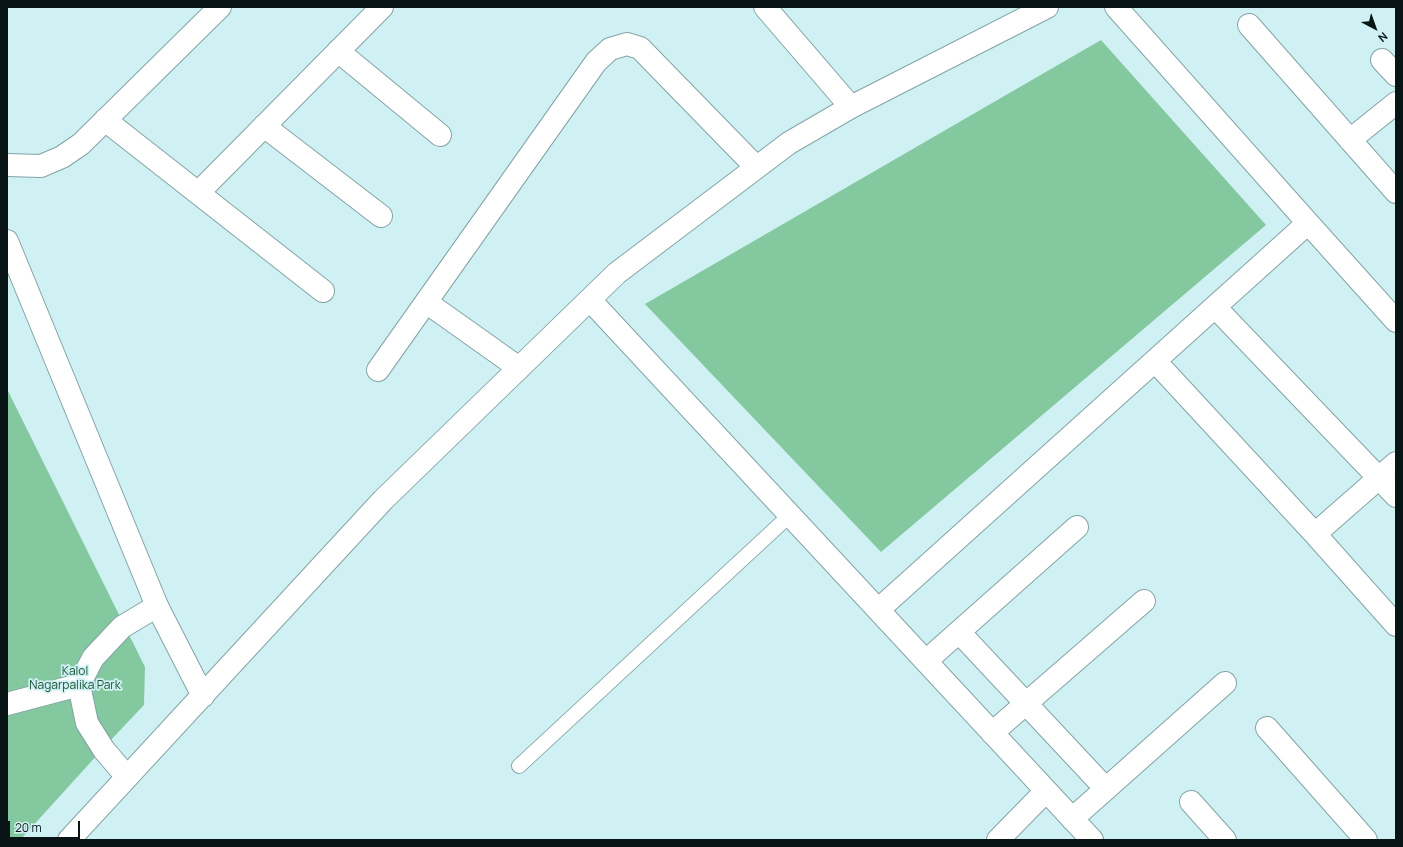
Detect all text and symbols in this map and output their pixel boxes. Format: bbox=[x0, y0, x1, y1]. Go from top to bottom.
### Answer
north arrow bbox=[1355, 8, 1395, 48]
text: N bbox=[1375, 29, 1391, 46]
park label: Kalol Nagarpalika Park bbox=[29, 665, 121, 693]
scale bar bbox=[10, 813, 82, 839]
text: 20 m bbox=[15, 819, 42, 836]

